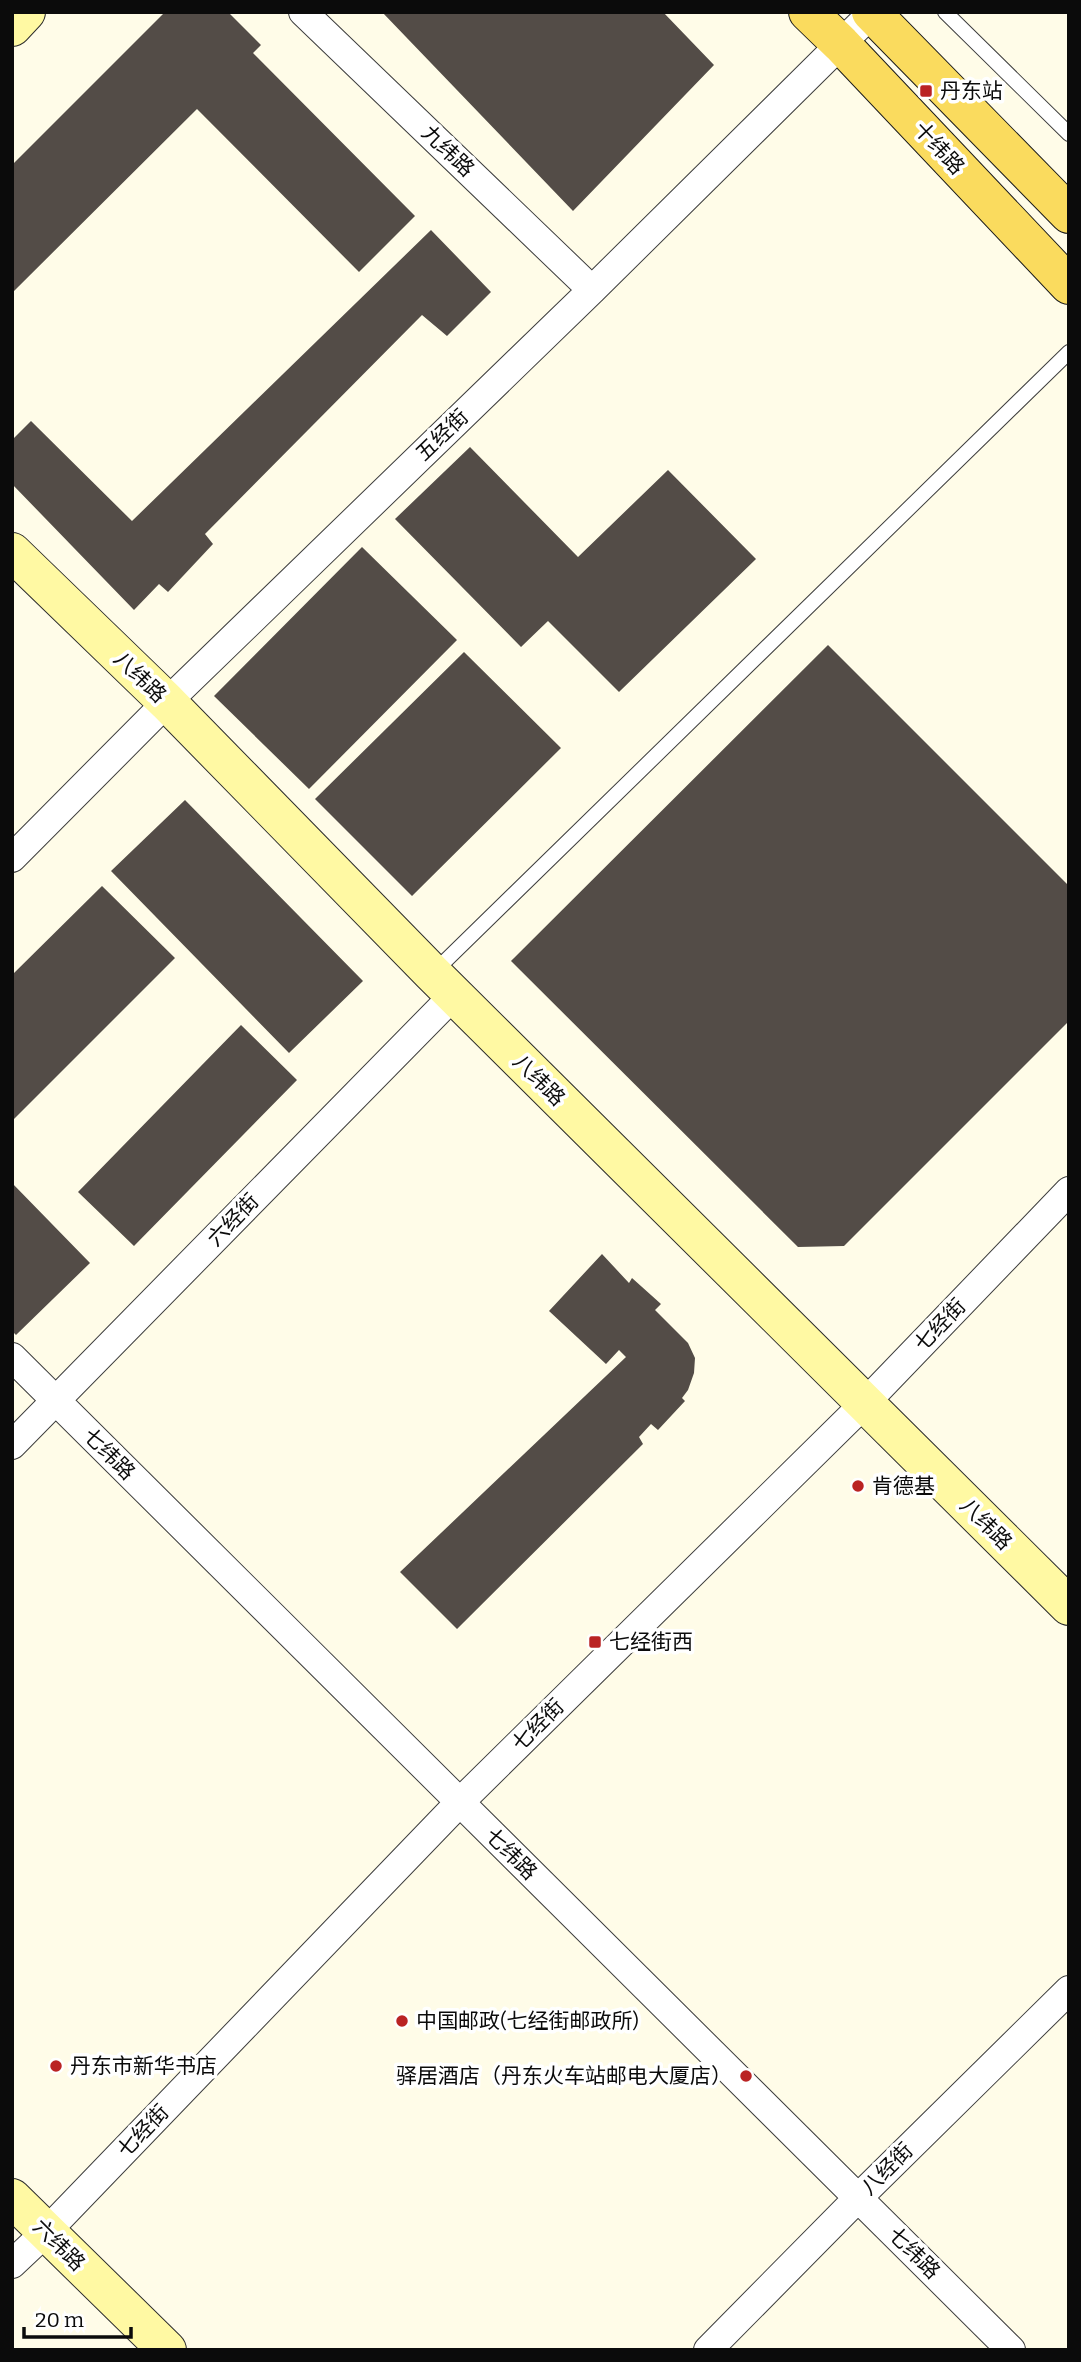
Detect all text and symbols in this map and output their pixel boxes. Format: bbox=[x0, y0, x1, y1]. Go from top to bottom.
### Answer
place label: 丹东站 bbox=[940, 78, 1003, 104]
marker: 丹东站 bbox=[918, 83, 934, 99]
street label: 十纬路 bbox=[908, 116, 970, 180]
street label: 九纬路 bbox=[416, 120, 480, 182]
street label: 五经街 bbox=[410, 404, 474, 466]
street label: 八纬路 bbox=[108, 646, 172, 708]
street label: 八纬路 bbox=[508, 1049, 570, 1111]
street label: 六经街 bbox=[202, 1188, 264, 1252]
street label: 七经街 bbox=[909, 1293, 971, 1357]
street label: 七纬路 bbox=[78, 1423, 140, 1485]
place label: 肯德基 bbox=[872, 1473, 935, 1499]
marker: 肯德基 bbox=[850, 1478, 866, 1494]
street label: 八纬路 bbox=[955, 1493, 1017, 1555]
place label: 七经街西 bbox=[609, 1629, 693, 1655]
marker: 七经街西 bbox=[587, 1634, 603, 1650]
street label: 七经街 bbox=[507, 1694, 569, 1756]
street label: 七纬路 bbox=[480, 1823, 542, 1885]
place label: 中国邮政(七经街邮政所) bbox=[416, 2008, 639, 2034]
marker: 中国邮政(七经街邮政所) bbox=[394, 2013, 410, 2029]
place label: 丹东市新华书店 bbox=[70, 2053, 217, 2079]
marker: 丹东市新华书店 bbox=[48, 2058, 64, 2074]
place label: 驿居酒店（丹东火车站邮电大厦店） bbox=[396, 2063, 732, 2089]
marker: 驿居酒店（丹东火车站邮电大厦店） bbox=[738, 2068, 754, 2084]
street label: 七经街 bbox=[112, 2099, 174, 2163]
street label: 八经街 bbox=[856, 2138, 918, 2200]
street label: 六纬路 bbox=[28, 2214, 90, 2276]
street label: 七纬路 bbox=[883, 2222, 945, 2284]
scale bar bbox=[24, 2296, 131, 2340]
text: 20 m bbox=[35, 2307, 84, 2333]

